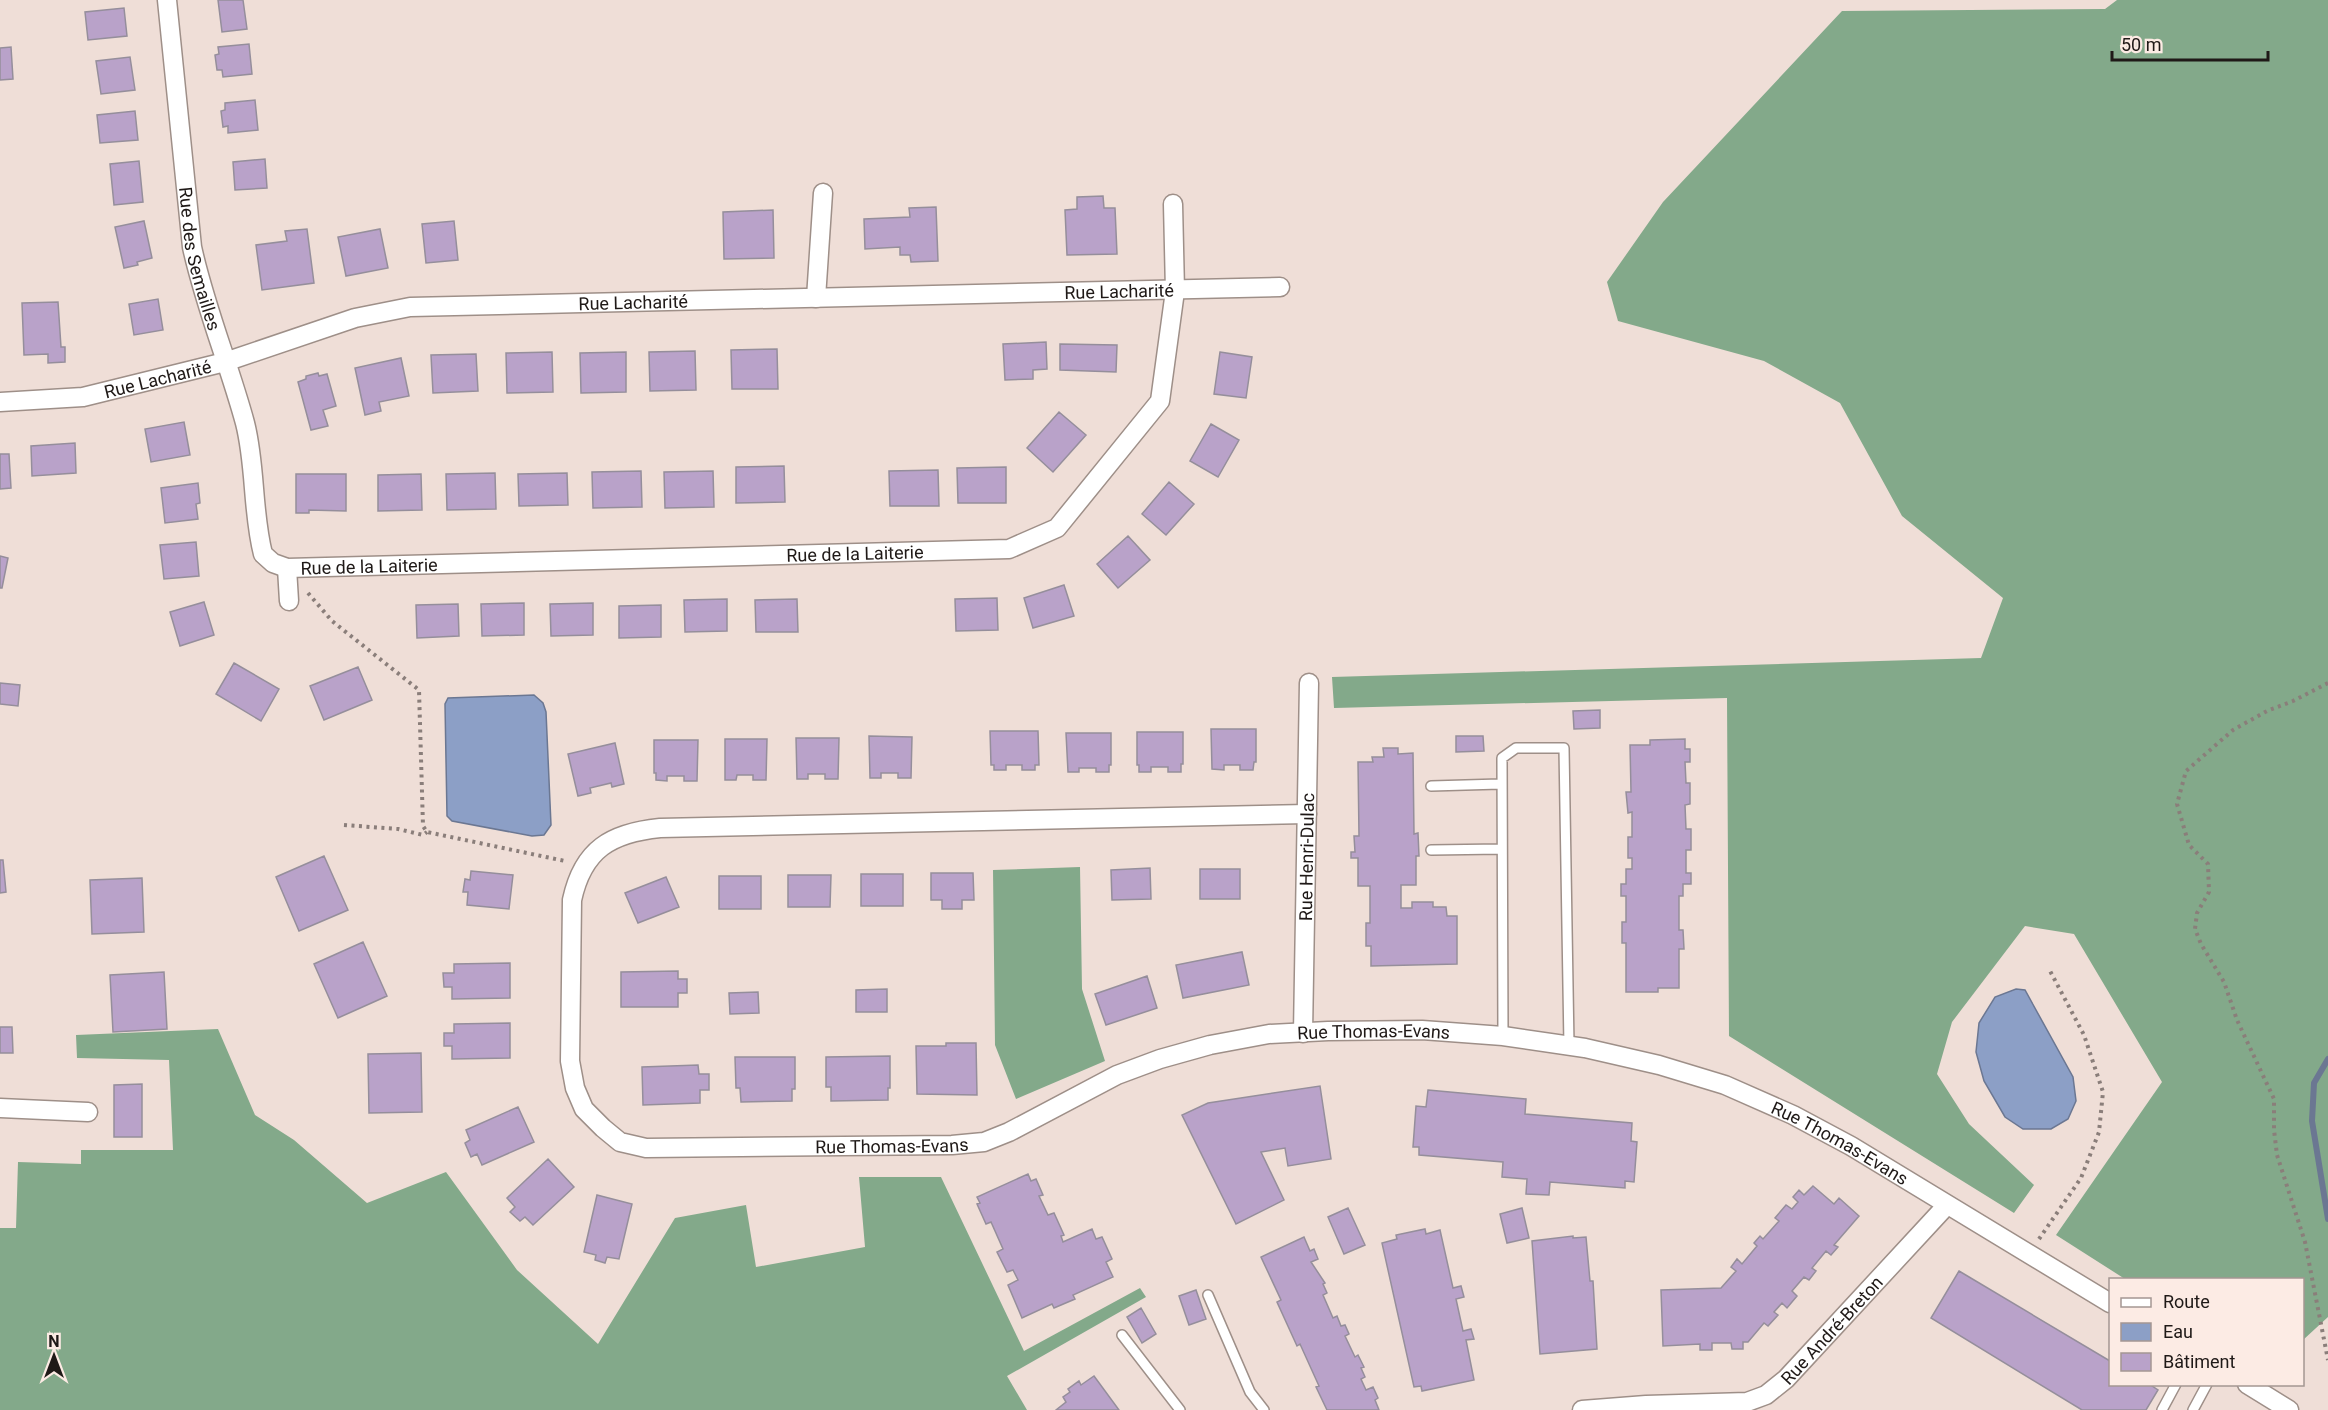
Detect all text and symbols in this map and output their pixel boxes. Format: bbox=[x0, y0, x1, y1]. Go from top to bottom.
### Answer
scale bar bbox=[2112, 24, 2268, 62]
text: 50 m bbox=[2121, 34, 2161, 55]
street label: Rue des Semailles bbox=[175, 186, 225, 333]
street label: Rue Lacharité bbox=[1064, 279, 1174, 302]
street label: Rue Lacharité bbox=[578, 290, 688, 314]
street label: Rue Lacharité bbox=[102, 355, 213, 402]
street label: Rue de la Laiterie bbox=[786, 541, 924, 565]
street label: Rue de la Laiterie bbox=[300, 554, 438, 578]
street label: Rue Henri-Dulac bbox=[1294, 793, 1318, 921]
street label: Rue Thomas-Evans bbox=[1297, 1019, 1451, 1043]
street label: Rue Thomas-Evans bbox=[1768, 1096, 1912, 1189]
street label: Rue Thomas-Evans bbox=[815, 1133, 969, 1157]
street label: Rue André-Breton bbox=[1776, 1271, 1887, 1388]
legend bbox=[2109, 1278, 2304, 1386]
text: Route bbox=[2163, 1291, 2210, 1312]
text: Eau bbox=[2163, 1321, 2193, 1342]
north arrow bbox=[24, 1326, 84, 1386]
text: N bbox=[48, 1332, 60, 1351]
text: Bâtiment bbox=[2163, 1351, 2236, 1372]

